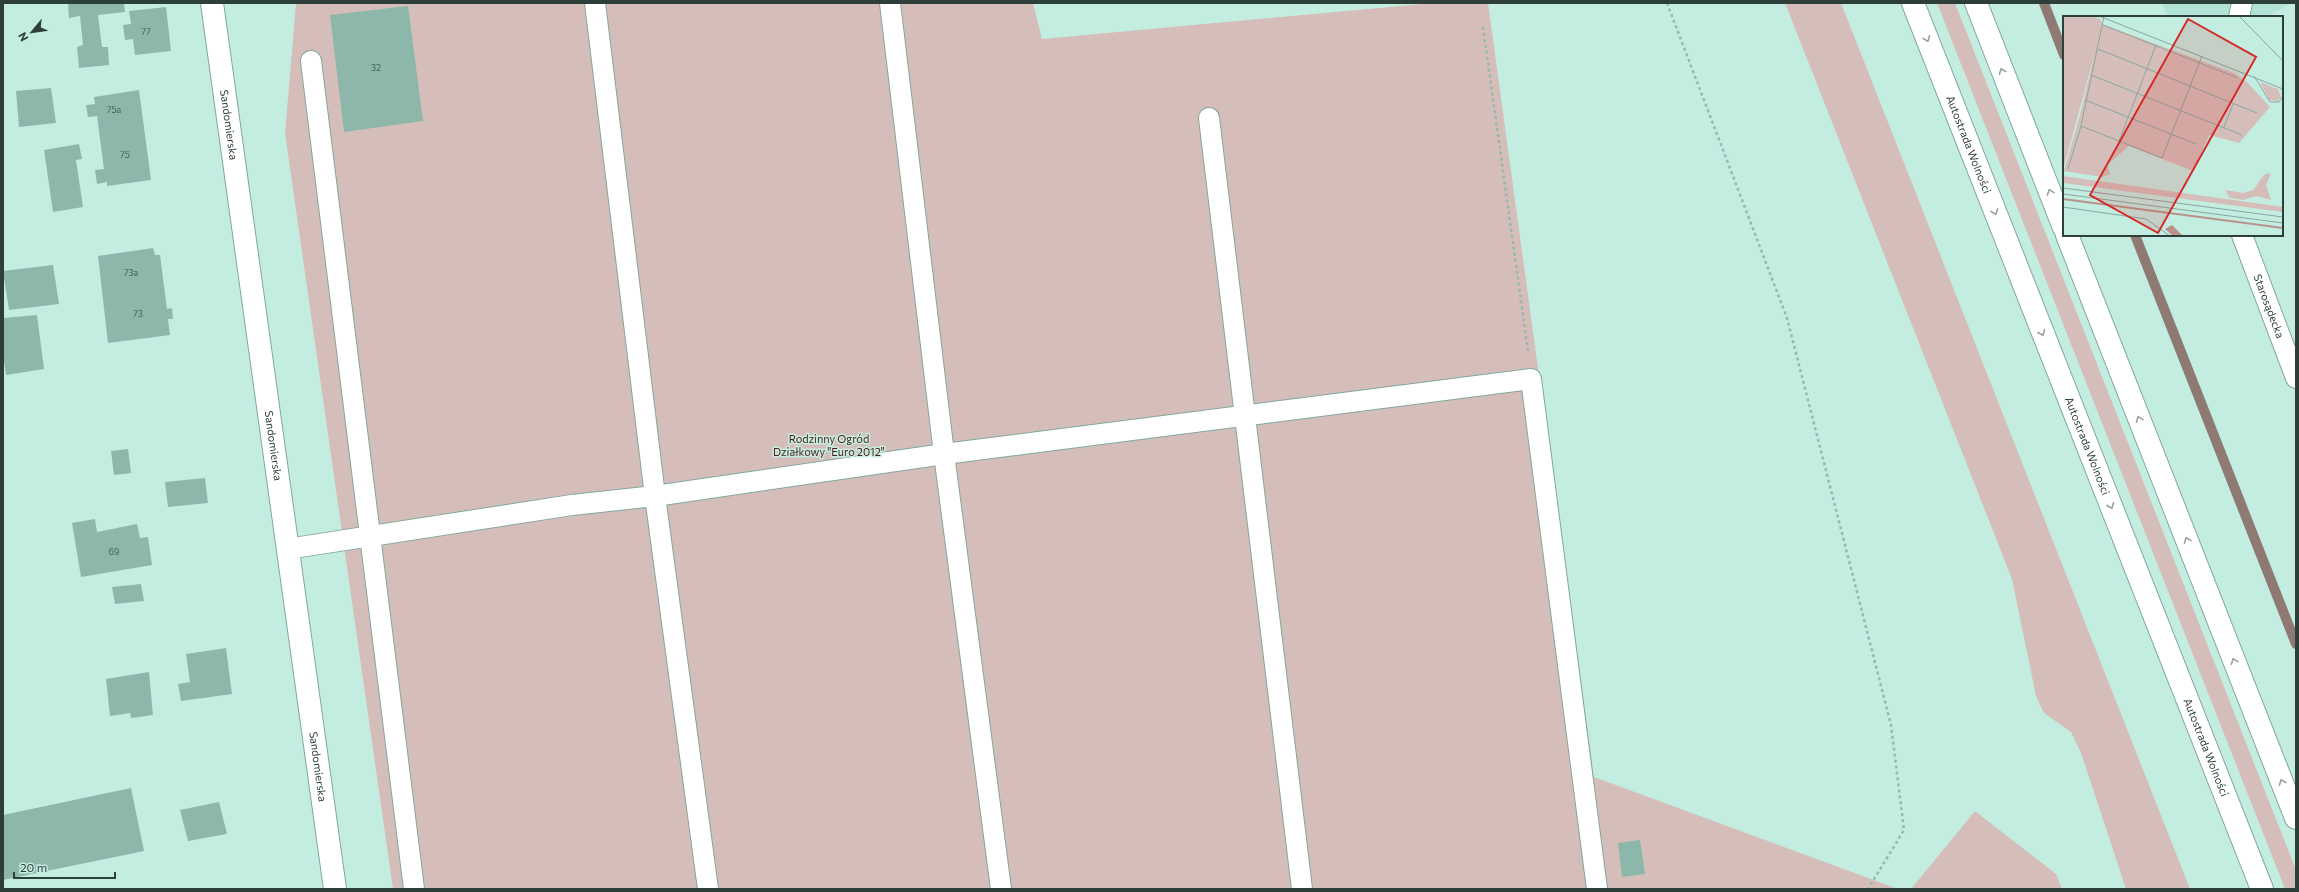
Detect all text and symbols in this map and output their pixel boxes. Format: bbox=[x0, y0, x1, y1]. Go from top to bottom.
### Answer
north arrow bbox=[12, 12, 52, 52]
inset map bbox=[2063, 16, 2283, 236]
house number: 77 bbox=[141, 26, 151, 37]
text: N bbox=[15, 30, 31, 44]
one-way arrow bbox=[1922, 35, 1930, 43]
house number: 32 bbox=[371, 62, 381, 73]
one-way arrow bbox=[1999, 67, 2007, 74]
street label: Sandomierska bbox=[218, 89, 241, 161]
street label: Autostrada Wolności bbox=[1944, 93, 1994, 195]
house number: 75a bbox=[107, 104, 122, 115]
house number: 75 bbox=[120, 149, 130, 160]
one-way arrow bbox=[2046, 188, 2054, 195]
one-way arrow bbox=[1990, 208, 1998, 216]
house number: 73a bbox=[124, 267, 139, 278]
street label: Starosądecka bbox=[2251, 272, 2287, 340]
house number: 73 bbox=[133, 308, 143, 319]
one-way arrow bbox=[2038, 330, 2046, 337]
street label: Autostrada Wolności bbox=[2063, 395, 2113, 497]
street label: Sandomierska bbox=[263, 410, 285, 482]
one-way arrow bbox=[2135, 415, 2143, 422]
park label: Rodzinny Ogród Działkowy "Euro 2012" bbox=[773, 432, 885, 458]
one-way arrow bbox=[2106, 503, 2114, 510]
one-way arrow bbox=[2183, 536, 2191, 543]
house number: 69 bbox=[109, 546, 119, 557]
one-way arrow bbox=[2231, 657, 2239, 664]
street label: Autostrada Wolności bbox=[2182, 696, 2232, 798]
street label: Sandomierska bbox=[307, 731, 330, 803]
one-way arrow bbox=[2278, 778, 2286, 785]
scale bar bbox=[14, 854, 115, 880]
text: 20 m bbox=[20, 860, 47, 874]

